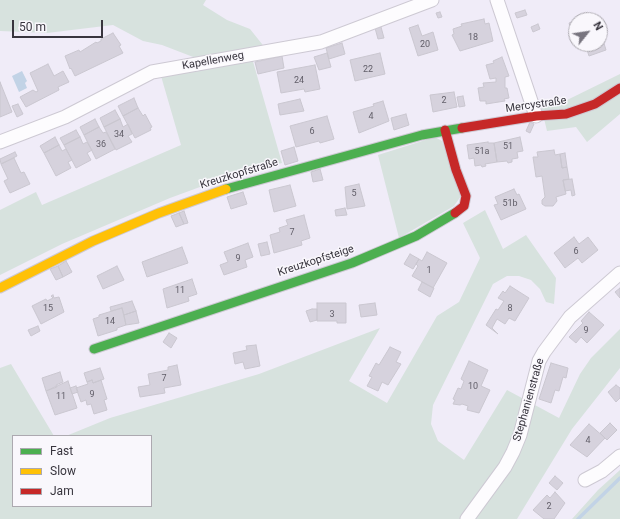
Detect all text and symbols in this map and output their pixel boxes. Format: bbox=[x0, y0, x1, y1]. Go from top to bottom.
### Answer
scale bar bbox=[14, 12, 105, 38]
north arrow bbox=[568, 12, 608, 52]
text: 50 m bbox=[19, 20, 46, 34]
text: N bbox=[590, 20, 606, 33]
house number: 18 bbox=[468, 33, 478, 43]
house number: 20 bbox=[420, 40, 430, 50]
street label: Kapellenweg bbox=[181, 49, 245, 73]
house number: 22 bbox=[363, 65, 373, 75]
house number: 24 bbox=[294, 76, 304, 86]
street label: Mercystraße bbox=[505, 94, 567, 116]
house number: 2 bbox=[441, 96, 447, 106]
house number: 4 bbox=[368, 112, 374, 122]
house number: 6 bbox=[309, 127, 315, 137]
house number: 34 bbox=[114, 130, 124, 140]
house number: 36 bbox=[96, 140, 106, 150]
house number: 51 bbox=[503, 142, 513, 152]
house number: 51a bbox=[474, 147, 490, 157]
street label: Kreuzkopfstraße bbox=[198, 156, 280, 192]
house number: 5 bbox=[351, 189, 357, 199]
house number: 51b bbox=[502, 199, 518, 209]
house number: 7 bbox=[289, 228, 295, 238]
street label: Kreuzkopfsteige bbox=[276, 242, 356, 280]
house number: 6 bbox=[573, 247, 579, 257]
house number: 9 bbox=[235, 254, 241, 264]
house number: 1 bbox=[426, 266, 432, 276]
house number: 11 bbox=[175, 286, 185, 296]
house number: 15 bbox=[43, 304, 53, 314]
house number: 8 bbox=[507, 304, 513, 314]
house number: 3 bbox=[329, 310, 335, 320]
house number: 14 bbox=[105, 317, 115, 327]
house number: 9 bbox=[583, 326, 589, 336]
street label: Stephanienstraße bbox=[511, 357, 547, 443]
house number: 7 bbox=[161, 374, 167, 384]
house number: 10 bbox=[468, 382, 478, 392]
house number: 9 bbox=[89, 390, 95, 400]
house number: 11 bbox=[56, 392, 66, 402]
legend bbox=[12, 435, 152, 507]
house number: 4 bbox=[585, 436, 591, 446]
text: Fast bbox=[50, 444, 73, 458]
text: Slow bbox=[50, 464, 76, 478]
text: Jam bbox=[50, 484, 74, 498]
house number: 2 bbox=[546, 502, 552, 512]

